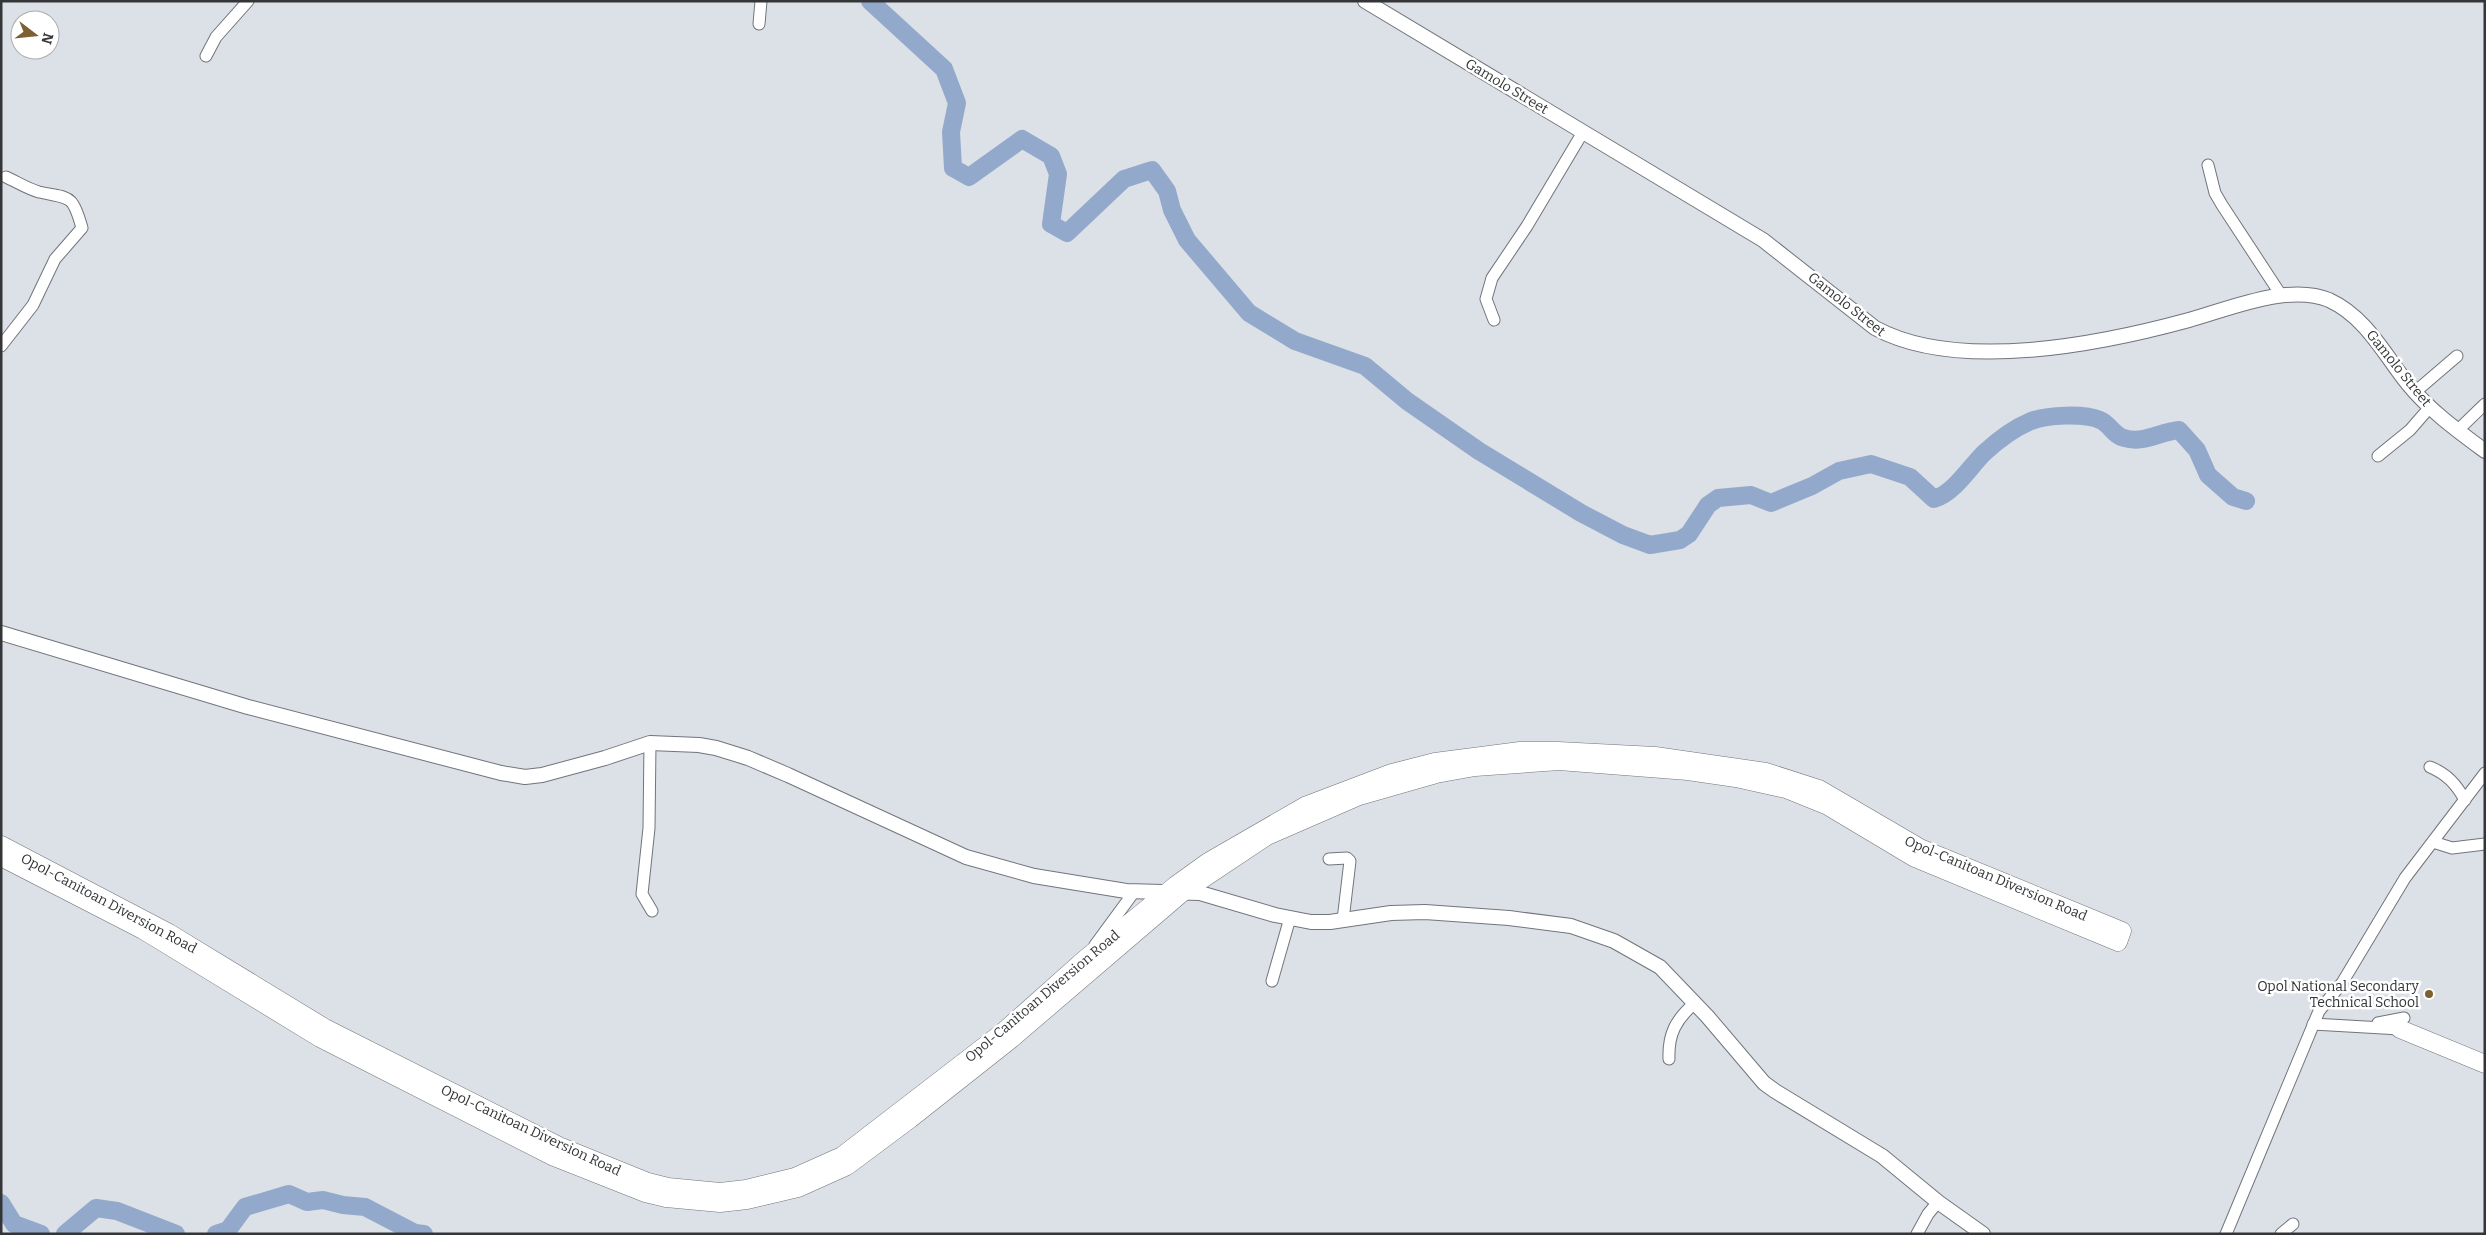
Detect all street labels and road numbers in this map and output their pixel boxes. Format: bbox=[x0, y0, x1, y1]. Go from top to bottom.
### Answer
street label: Gamolo Street bbox=[1462, 55, 1551, 118]
street label: Gamolo Street bbox=[1805, 269, 1889, 340]
street label: Gamolo Street bbox=[2363, 327, 2435, 410]
street label: Opol-Canitoan Diversion Road bbox=[1902, 832, 2090, 925]
street label: Opol-Canitoan Diversion Road bbox=[18, 850, 200, 957]
street label: Opol-Canitoan Diversion Road bbox=[962, 927, 1123, 1066]
street label: Opol-Canitoan Diversion Road bbox=[438, 1081, 624, 1180]

